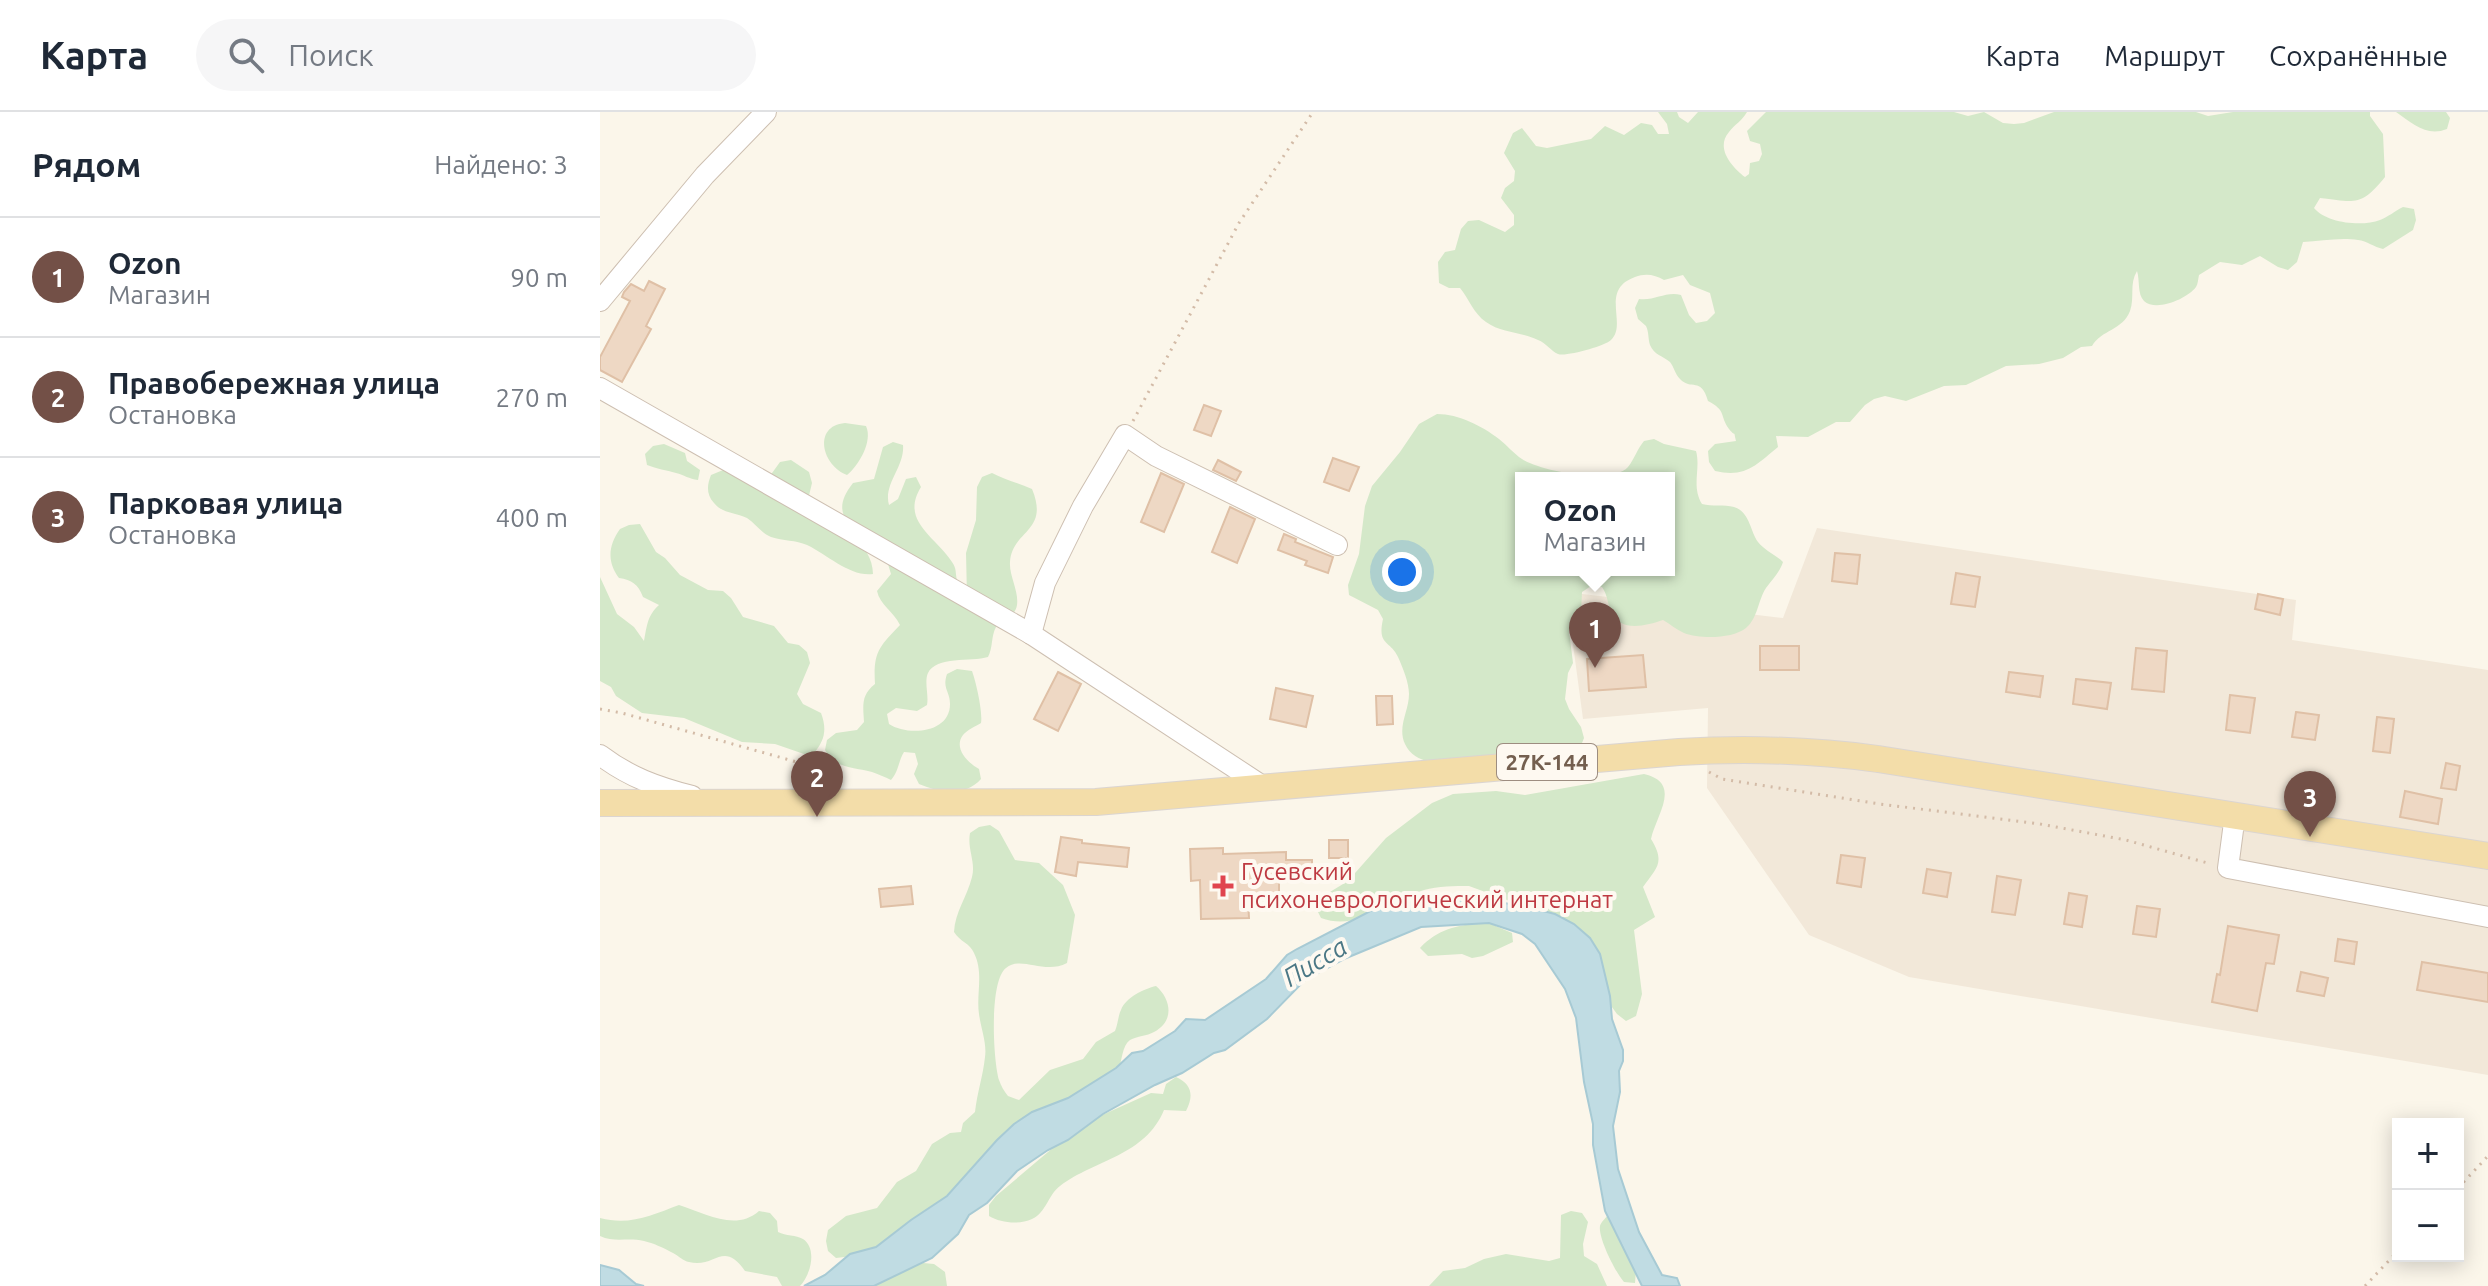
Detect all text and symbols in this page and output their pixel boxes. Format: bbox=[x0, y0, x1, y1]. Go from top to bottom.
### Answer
search box bbox=[196, 19, 756, 91]
icon: search bbox=[224, 33, 268, 77]
text: Карта bbox=[40, 34, 148, 76]
text: Поиск bbox=[288, 38, 374, 72]
text: Карта bbox=[1986, 40, 2060, 71]
text: Маршрут bbox=[2104, 40, 2225, 71]
text: Сохранённые bbox=[2269, 40, 2448, 71]
text: Рядом bbox=[32, 145, 141, 183]
text: Найдено: 3 bbox=[434, 150, 568, 179]
text: Ozon bbox=[108, 246, 182, 280]
text: 1 bbox=[51, 263, 65, 292]
text: 90 m bbox=[510, 263, 568, 292]
text: Магазин bbox=[108, 280, 211, 309]
text: Правобережная улица bbox=[108, 366, 440, 400]
text: 2 bbox=[51, 383, 65, 412]
text: 270 m bbox=[496, 383, 568, 412]
text: Остановка bbox=[108, 400, 237, 429]
popup bbox=[1515, 472, 1675, 576]
text: Парковая улица bbox=[108, 486, 343, 520]
text: Ozon bbox=[1544, 493, 1617, 527]
text: 3 bbox=[51, 503, 65, 532]
text: 400 m bbox=[496, 503, 568, 532]
text: Остановка bbox=[108, 520, 237, 549]
text: Магазин bbox=[1544, 527, 1646, 556]
your location bbox=[1382, 552, 1422, 592]
pin: 1 bbox=[1569, 602, 1621, 668]
road number: 27К-144 bbox=[1497, 744, 1597, 780]
pin: 2 bbox=[791, 751, 843, 817]
pin: 3 bbox=[2284, 771, 2336, 837]
place label: Гусевский психоневрологический интернат bbox=[1241, 858, 1613, 913]
marker: Гусевский психоневрологический интернат bbox=[1212, 875, 1234, 897]
water label: Писса bbox=[1278, 931, 1352, 992]
map controls bbox=[2392, 1118, 2464, 1262]
button: + bbox=[2392, 1118, 2464, 1190]
button: − bbox=[2392, 1190, 2464, 1262]

